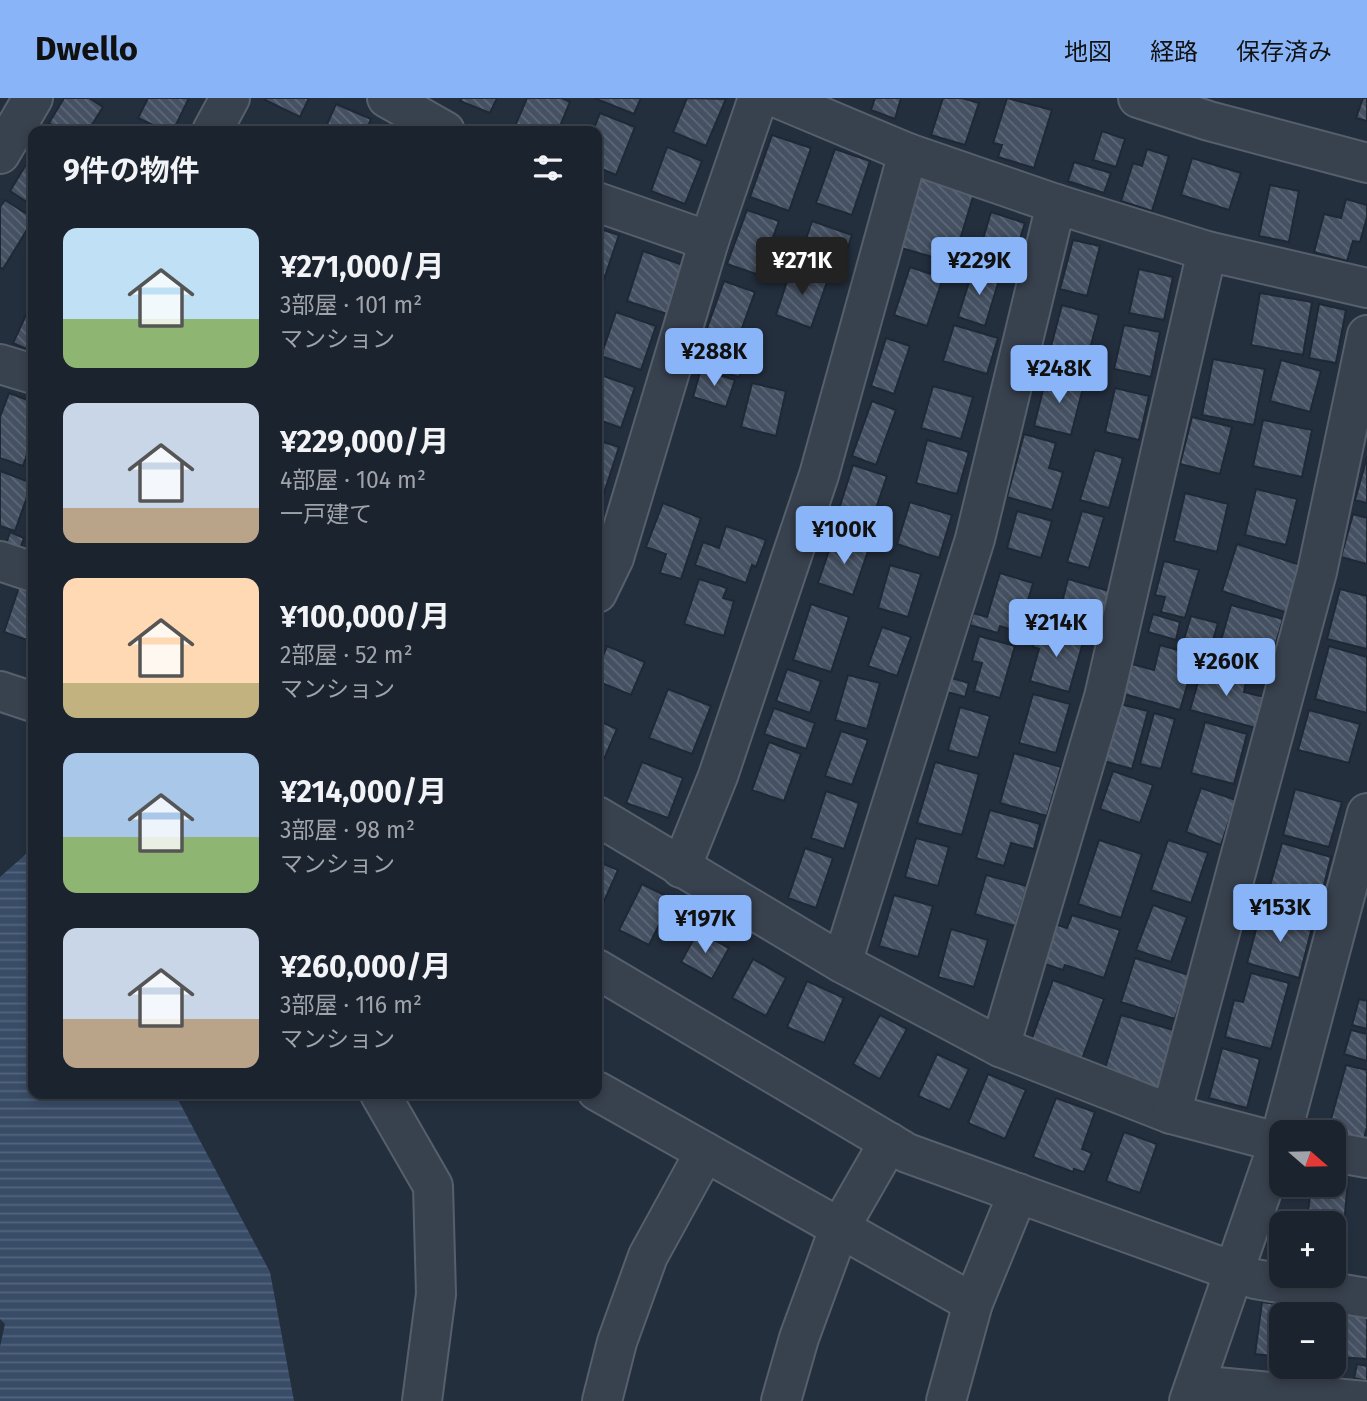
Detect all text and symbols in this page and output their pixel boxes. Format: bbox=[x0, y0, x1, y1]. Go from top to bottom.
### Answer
text: Dwello bbox=[35, 29, 138, 69]
text: 地図 bbox=[1064, 38, 1112, 66]
text: 経路 bbox=[1150, 38, 1198, 66]
text: 保存済み bbox=[1236, 38, 1332, 66]
icon: filters bbox=[529, 149, 567, 187]
text: 9件の物件 bbox=[63, 153, 200, 189]
pin: ¥271K bbox=[753, 238, 851, 297]
pin: ¥229K bbox=[930, 238, 1028, 297]
text: ¥271K bbox=[772, 246, 832, 274]
text: ¥229K bbox=[947, 246, 1011, 274]
text: ¥271,000/月 bbox=[280, 249, 444, 285]
icon: home bbox=[119, 256, 203, 340]
text: 3部屋 · 101 m² bbox=[280, 291, 422, 319]
text: マンション bbox=[280, 325, 395, 353]
pin: ¥288K bbox=[665, 328, 763, 388]
text: ¥288K bbox=[681, 337, 747, 365]
pin: ¥248K bbox=[1010, 345, 1108, 405]
text: ¥248K bbox=[1027, 354, 1091, 382]
text: ¥229,000/月 bbox=[280, 424, 449, 460]
icon: home bbox=[119, 431, 203, 515]
text: 4部屋 · 104 m² bbox=[280, 466, 426, 494]
text: 一戸建て bbox=[280, 500, 372, 528]
pin: ¥100K bbox=[795, 506, 893, 566]
text: ¥100K bbox=[812, 515, 876, 543]
text: ¥100,000/月 bbox=[280, 599, 450, 635]
pin: ¥214K bbox=[1007, 600, 1105, 659]
icon: home bbox=[119, 606, 203, 690]
text: ¥214K bbox=[1025, 608, 1087, 636]
pin: ¥260K bbox=[1177, 638, 1275, 698]
text: 2部屋 · 52 m² bbox=[280, 641, 413, 669]
text: ¥260K bbox=[1193, 647, 1259, 675]
text: マンション bbox=[280, 675, 395, 703]
text: ¥214,000/月 bbox=[280, 774, 447, 810]
icon: home bbox=[119, 781, 203, 865]
text: 3部屋 · 98 m² bbox=[280, 816, 415, 844]
text: マンション bbox=[280, 850, 395, 878]
pin: ¥153K bbox=[1231, 884, 1329, 944]
text: ¥153K bbox=[1249, 893, 1311, 921]
pin: ¥197K bbox=[656, 896, 754, 955]
text: ¥197K bbox=[675, 904, 735, 932]
text: ¥260,000/月 bbox=[280, 949, 452, 985]
icon: home bbox=[119, 956, 203, 1040]
text: 3部屋 · 116 m² bbox=[280, 991, 422, 1019]
text: マンション bbox=[280, 1025, 395, 1053]
north arrow bbox=[1269, 1120, 1346, 1197]
map controls bbox=[1269, 1120, 1346, 1379]
button: + bbox=[1269, 1211, 1346, 1288]
button: − bbox=[1269, 1302, 1346, 1379]

